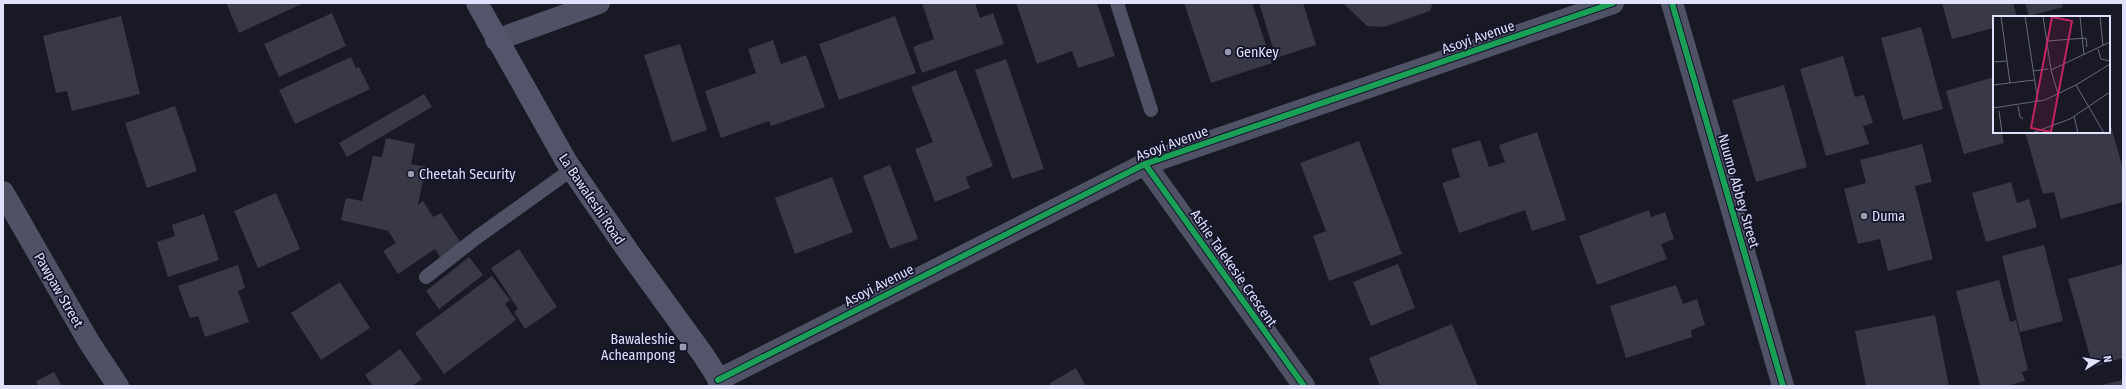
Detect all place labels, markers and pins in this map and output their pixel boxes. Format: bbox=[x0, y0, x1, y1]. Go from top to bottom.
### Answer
place label: GenKey bbox=[1236, 44, 1279, 61]
marker: GenKey bbox=[1223, 47, 1233, 57]
place label: Cheetah Security bbox=[419, 166, 516, 183]
marker: Cheetah Security bbox=[406, 169, 416, 179]
place label: Duma bbox=[1872, 208, 1905, 225]
marker: Duma bbox=[1859, 211, 1869, 221]
place label: Bawaleshie Acheampong bbox=[601, 331, 675, 364]
marker: Bawaleshie Acheampong bbox=[678, 342, 688, 352]

